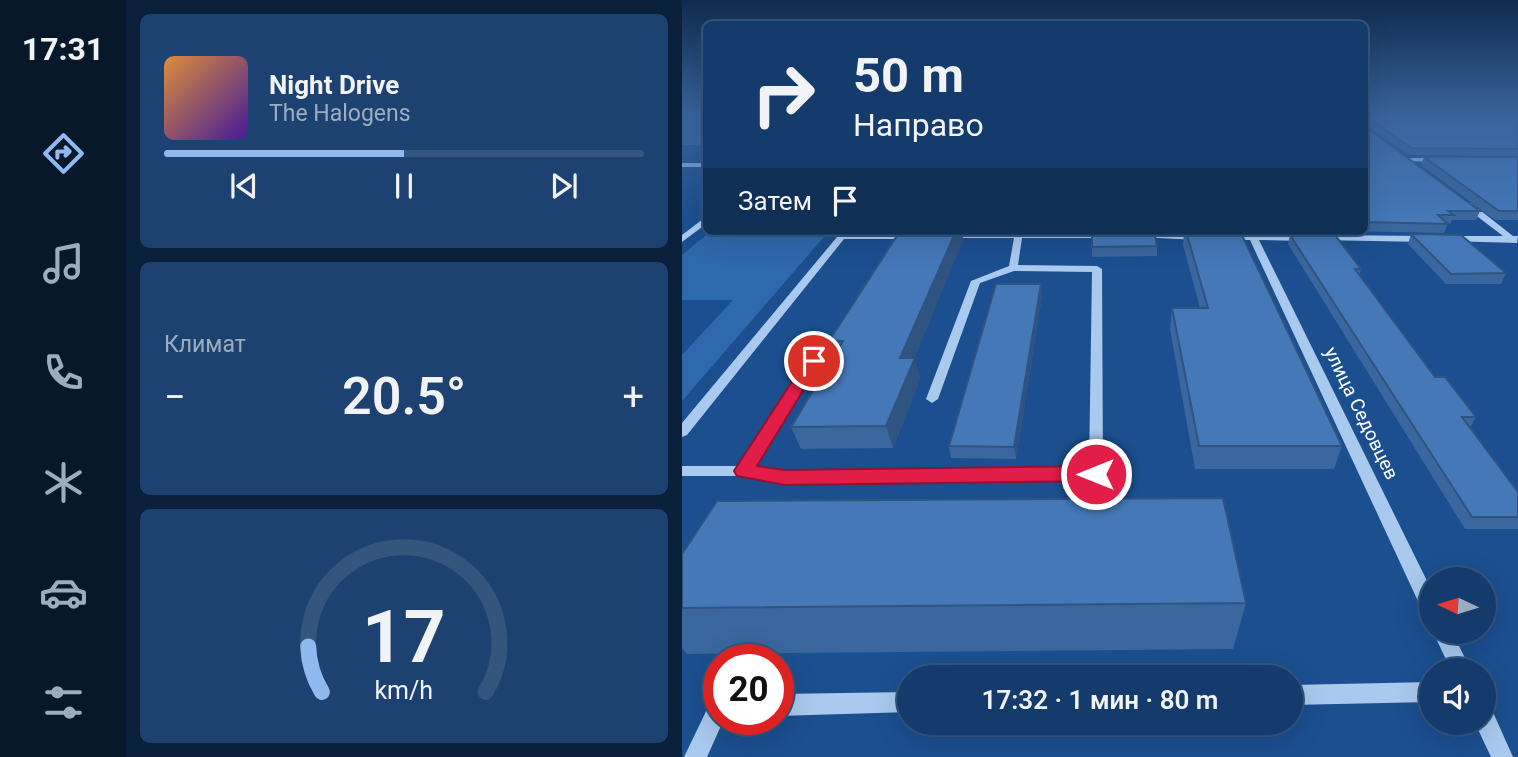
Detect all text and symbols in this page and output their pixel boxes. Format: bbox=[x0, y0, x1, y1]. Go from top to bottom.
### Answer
text: 17:31 bbox=[22, 30, 104, 68]
text: 50 m bbox=[853, 47, 964, 104]
icon: right bbox=[738, 49, 829, 140]
text: Night Drive bbox=[269, 70, 399, 100]
text: The Halogens bbox=[269, 100, 411, 127]
text: Направо bbox=[853, 106, 984, 144]
icon: directions bbox=[39, 129, 88, 178]
icon: previous bbox=[225, 167, 263, 205]
icon: pause bbox=[385, 167, 423, 205]
icon: next bbox=[545, 167, 583, 205]
icon: arrive bbox=[826, 182, 864, 220]
text: Затем bbox=[738, 186, 812, 216]
icon: music bbox=[39, 239, 88, 288]
text: Климат bbox=[164, 331, 246, 358]
pin bbox=[784, 331, 844, 391]
icon: arrive bbox=[795, 342, 833, 380]
street label: улица Седовцев bbox=[1320, 343, 1404, 483]
icon: phone bbox=[39, 348, 88, 397]
text: 20.5° bbox=[342, 366, 466, 427]
text: − bbox=[164, 375, 186, 419]
text: + bbox=[622, 375, 644, 419]
position arrow bbox=[1059, 437, 1133, 511]
icon: climate bbox=[39, 458, 88, 507]
north arrow bbox=[1419, 567, 1496, 644]
map controls bbox=[1419, 567, 1496, 735]
icon: car bbox=[39, 568, 88, 617]
text: 17 bbox=[362, 595, 446, 681]
speed limit sign: 20 bbox=[703, 644, 794, 735]
button: sound bbox=[1419, 658, 1496, 735]
text: km/h bbox=[375, 676, 433, 705]
icon: filters bbox=[39, 678, 88, 727]
text: 17:32 · 1 мин · 80 m bbox=[982, 685, 1218, 715]

